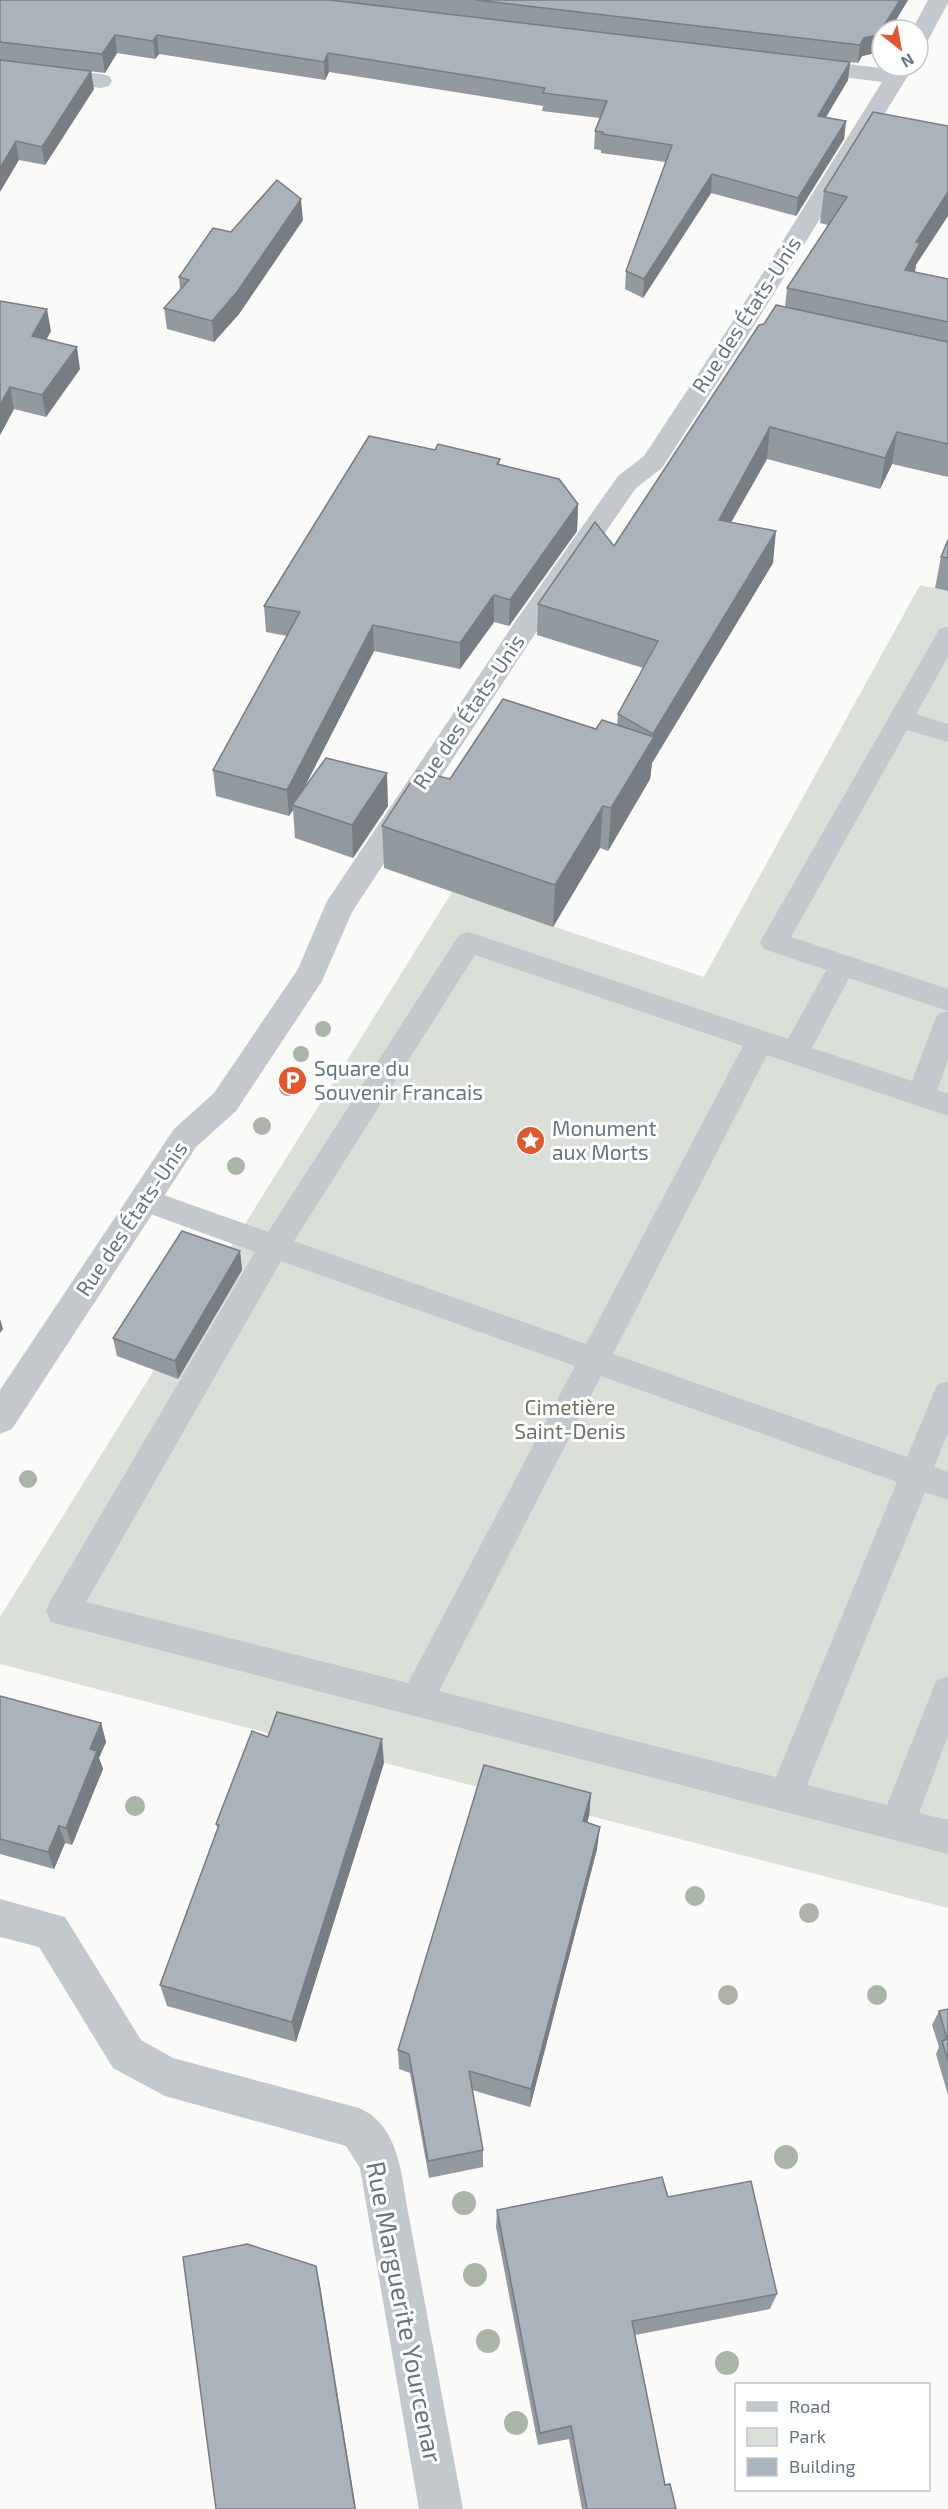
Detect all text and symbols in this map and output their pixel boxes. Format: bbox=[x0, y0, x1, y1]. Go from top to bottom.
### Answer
north arrow bbox=[870, 18, 930, 78]
text: N bbox=[898, 50, 918, 72]
street label: Rue des États-Unis bbox=[686, 231, 806, 397]
street label: Rue des États-Unis bbox=[407, 629, 529, 793]
place label: Square du Souvenir Francais bbox=[314, 1055, 483, 1104]
parking icon: Square du Souvenir Francais bbox=[277, 1065, 309, 1097]
place label: Monument aux Morts bbox=[552, 1115, 656, 1164]
place icon: Monument aux Morts bbox=[515, 1125, 547, 1157]
street label: Rue des États-Unis bbox=[70, 1136, 192, 1300]
park label: Cimetière Saint-Denis bbox=[514, 1394, 626, 1443]
street label: Rue Marguerite Yourcenar bbox=[361, 2158, 450, 2465]
legend bbox=[735, 2383, 930, 2491]
text: Road bbox=[789, 2395, 830, 2417]
text: Park bbox=[789, 2425, 826, 2447]
text: Building bbox=[789, 2455, 856, 2477]

